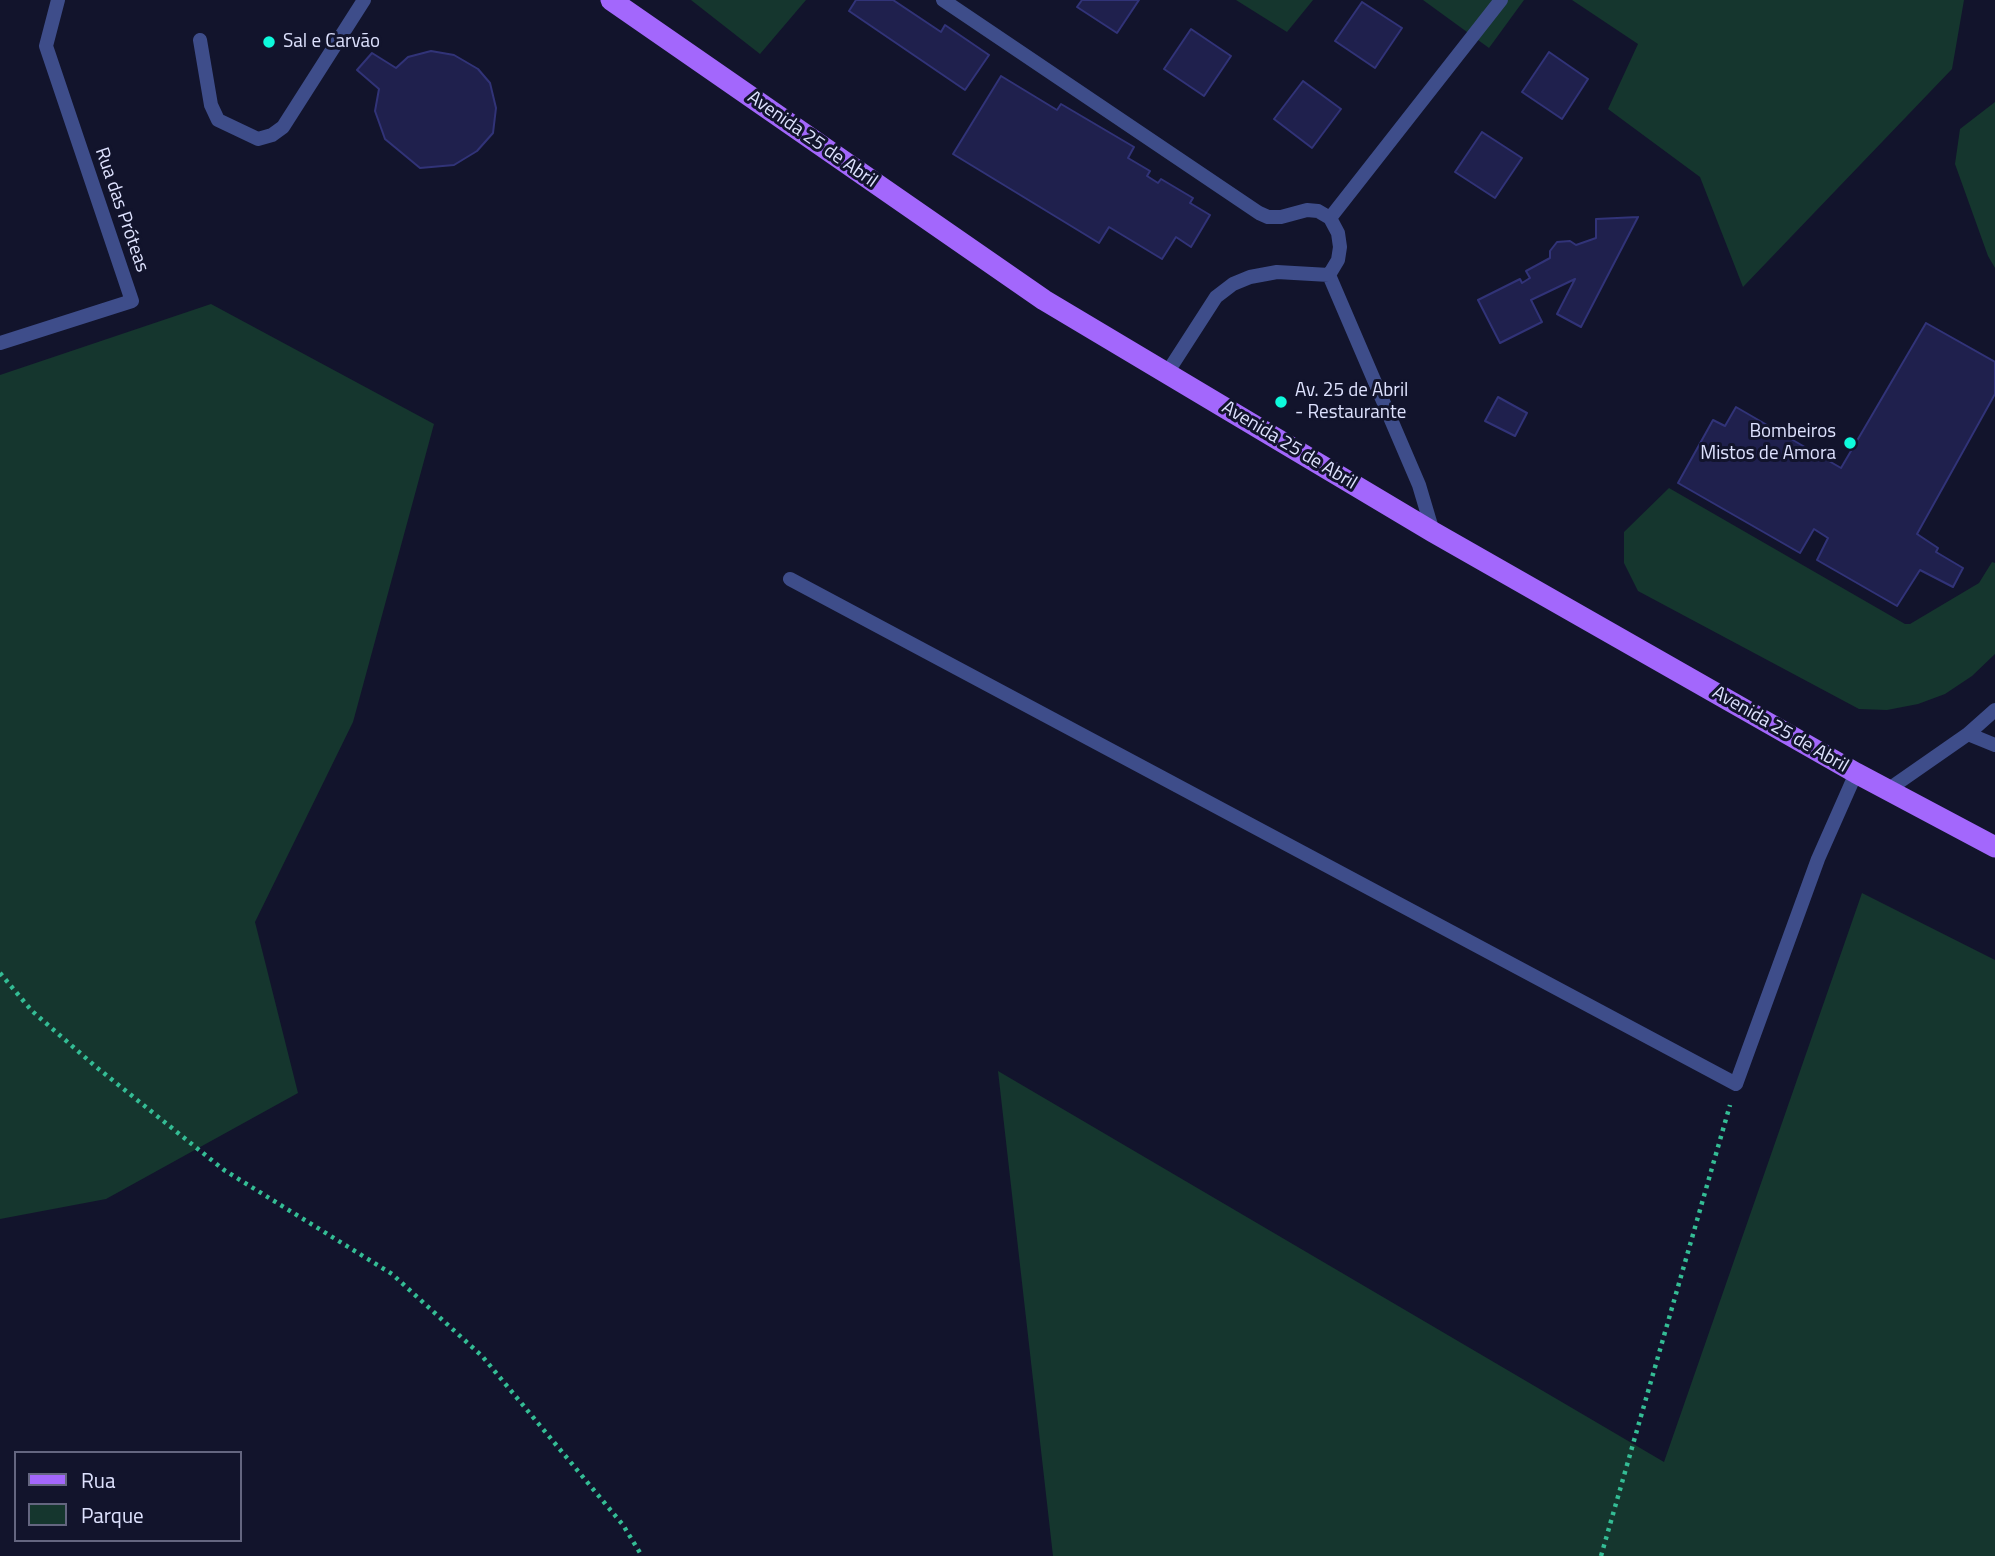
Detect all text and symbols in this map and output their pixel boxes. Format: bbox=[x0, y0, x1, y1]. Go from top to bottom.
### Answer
place label: Sal e Carvão bbox=[283, 31, 380, 53]
marker: Sal e Carvão bbox=[261, 34, 277, 50]
street label: Avenida 25 de Abril bbox=[743, 87, 881, 193]
street label: Rua das Próteas bbox=[89, 145, 153, 275]
place label: Av. 25 de Abril - Restaurante bbox=[1295, 380, 1408, 424]
marker: Av. 25 de Abril - Restaurante bbox=[1273, 394, 1289, 410]
street label: Avenida 25 de Abril bbox=[1217, 397, 1361, 495]
place label: Bombeiros Mistos de Amora bbox=[1700, 421, 1836, 465]
marker: Bombeiros Mistos de Amora bbox=[1842, 435, 1858, 451]
street label: Avenida 25 de Abril bbox=[1708, 682, 1852, 778]
legend bbox=[14, 1451, 242, 1542]
text: Rua bbox=[81, 1464, 116, 1496]
text: Parque bbox=[81, 1499, 144, 1531]

